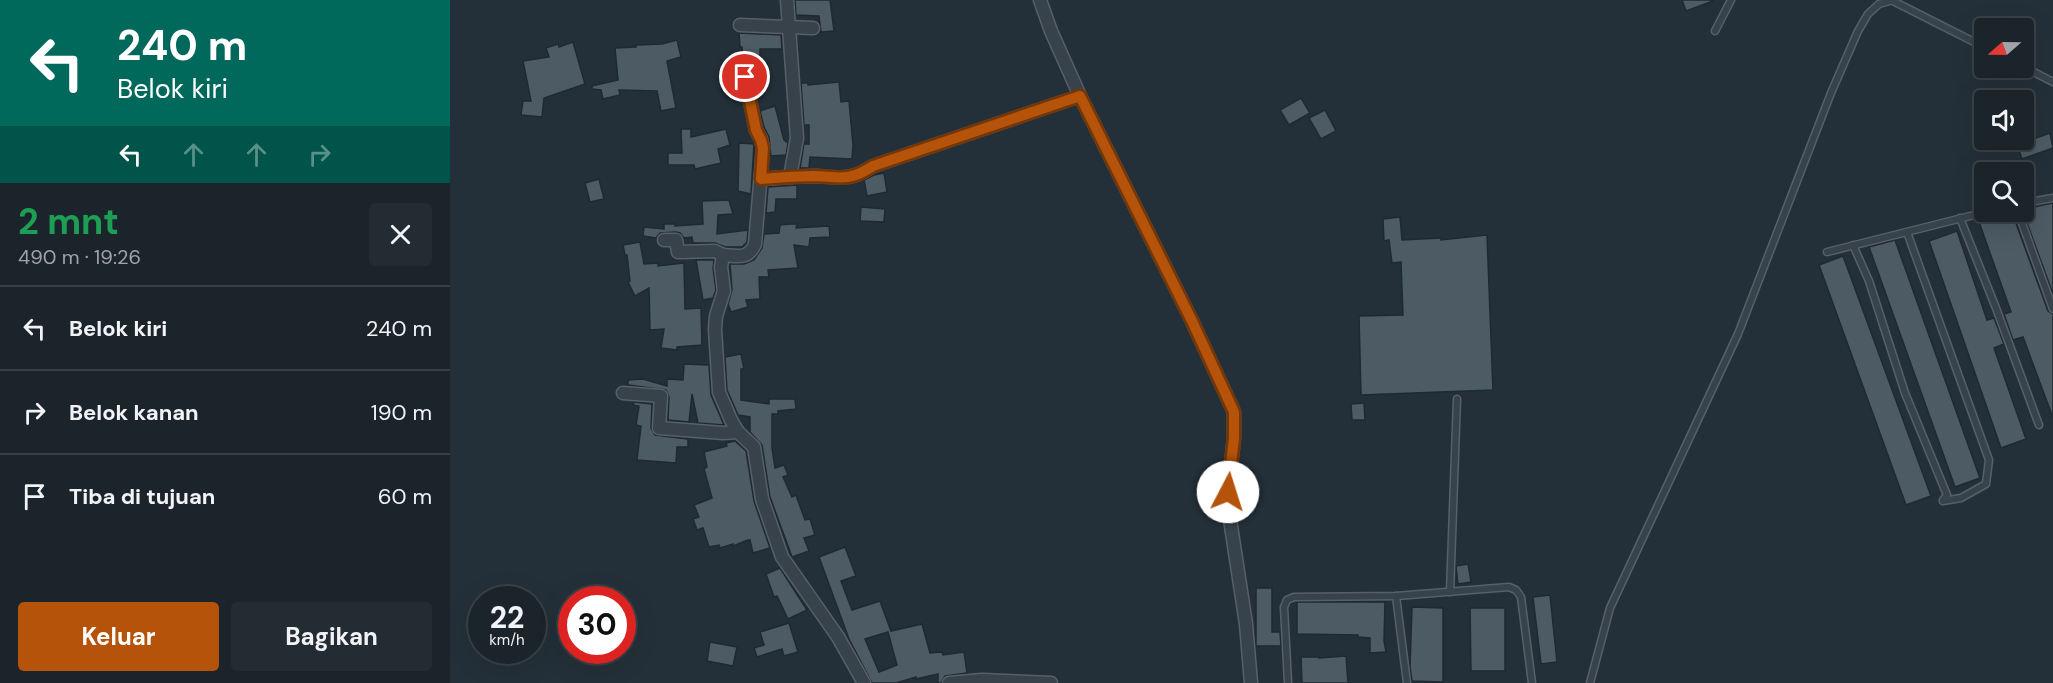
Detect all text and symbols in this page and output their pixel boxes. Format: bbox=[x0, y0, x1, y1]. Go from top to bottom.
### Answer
text: 240 m bbox=[117, 18, 247, 73]
north arrow bbox=[1974, 18, 2034, 78]
map controls bbox=[1974, 18, 2034, 222]
icon: left bbox=[18, 24, 96, 102]
pin bbox=[719, 51, 770, 102]
icon: arrive bbox=[728, 60, 761, 93]
text: Belok kiri bbox=[117, 71, 228, 106]
button: sound bbox=[1974, 90, 2034, 150]
icon: left bbox=[114, 138, 147, 171]
icon: ahead bbox=[177, 138, 210, 171]
icon: ahead bbox=[240, 138, 273, 171]
icon: right bbox=[303, 138, 336, 171]
button: search bbox=[1974, 162, 2034, 222]
text: 2 mnt bbox=[18, 198, 119, 245]
button: close bbox=[369, 203, 432, 266]
text: 490 m · 19:26 bbox=[18, 244, 141, 270]
icon: left bbox=[18, 312, 51, 345]
text: Belok kiri bbox=[69, 314, 167, 343]
text: 240 m bbox=[366, 314, 432, 343]
icon: right bbox=[18, 396, 51, 429]
text: Belok kanan bbox=[69, 398, 199, 427]
text: 190 m bbox=[371, 398, 432, 427]
position arrow bbox=[1196, 460, 1260, 524]
icon: arrive bbox=[18, 480, 51, 513]
text: Tiba di tujuan bbox=[69, 482, 215, 511]
text: 60 m bbox=[378, 482, 432, 511]
speed limit sign: 30 bbox=[558, 586, 636, 664]
text: 22 bbox=[490, 598, 524, 637]
button: Keluar bbox=[18, 602, 219, 671]
button: Bagikan bbox=[231, 602, 432, 671]
text: km/h bbox=[489, 630, 525, 650]

